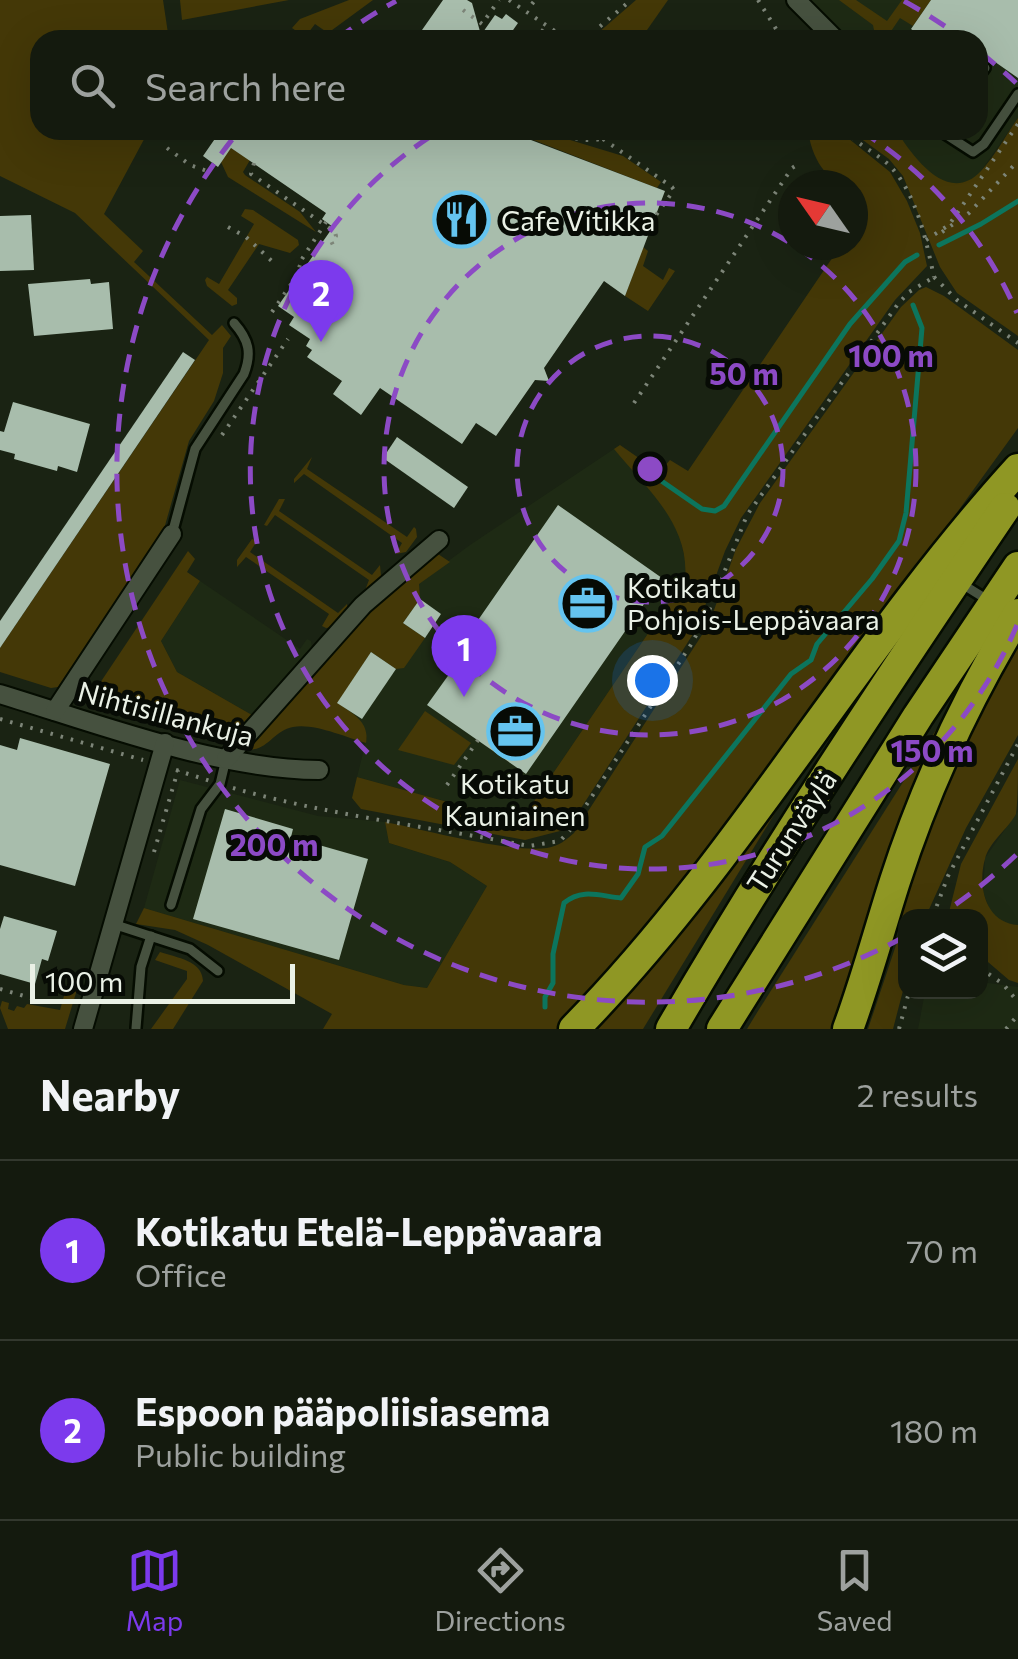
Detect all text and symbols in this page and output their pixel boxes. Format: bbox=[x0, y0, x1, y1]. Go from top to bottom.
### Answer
search box bbox=[30, 30, 988, 140]
icon: search bbox=[65, 58, 120, 113]
text: Search here bbox=[145, 62, 346, 109]
north arrow bbox=[778, 170, 868, 260]
restaurant icon: Cafe Vitikka bbox=[432, 190, 492, 250]
place label: Cafe Vitikka bbox=[501, 203, 655, 237]
pin: 2 bbox=[288, 260, 354, 342]
text: 100 m bbox=[848, 336, 934, 373]
text: 50 m bbox=[709, 354, 779, 391]
centre of rings bbox=[632, 451, 668, 487]
place label: Kotikatu Pohjois-Leppävaara bbox=[627, 570, 880, 636]
office icon: Kotikatu Pohjois-Leppävaara bbox=[558, 573, 618, 633]
pin: 1 bbox=[432, 614, 496, 697]
your location bbox=[627, 655, 678, 706]
street label: Nihtisillankuja bbox=[74, 673, 258, 753]
office icon: Kotikatu Kauniainen bbox=[485, 702, 545, 762]
text: 150 m bbox=[891, 731, 973, 768]
street label: Turunväylä bbox=[739, 764, 843, 898]
place label: Kotikatu Kauniainen bbox=[444, 766, 586, 832]
text: 200 m bbox=[230, 825, 318, 862]
map controls bbox=[898, 909, 988, 999]
button: layers bbox=[898, 909, 988, 999]
scale bar bbox=[30, 959, 295, 1004]
text: 100 m bbox=[45, 964, 123, 998]
text: Nearby bbox=[40, 1068, 180, 1120]
text: 2 results bbox=[857, 1074, 978, 1114]
text: Kotikatu Etelä-Leppävaara bbox=[135, 1207, 603, 1254]
text: 1 bbox=[65, 1230, 80, 1270]
text: 70 m bbox=[906, 1230, 978, 1270]
text: Office bbox=[135, 1254, 227, 1294]
text: Espoon pääpoliisiasema bbox=[135, 1387, 550, 1434]
text: 2 bbox=[63, 1410, 82, 1450]
text: 180 m bbox=[890, 1410, 978, 1450]
text: Public building bbox=[135, 1434, 346, 1474]
tab: Map bbox=[126, 1543, 183, 1637]
tab: Directions bbox=[434, 1543, 566, 1637]
tab: Saved bbox=[817, 1543, 892, 1637]

